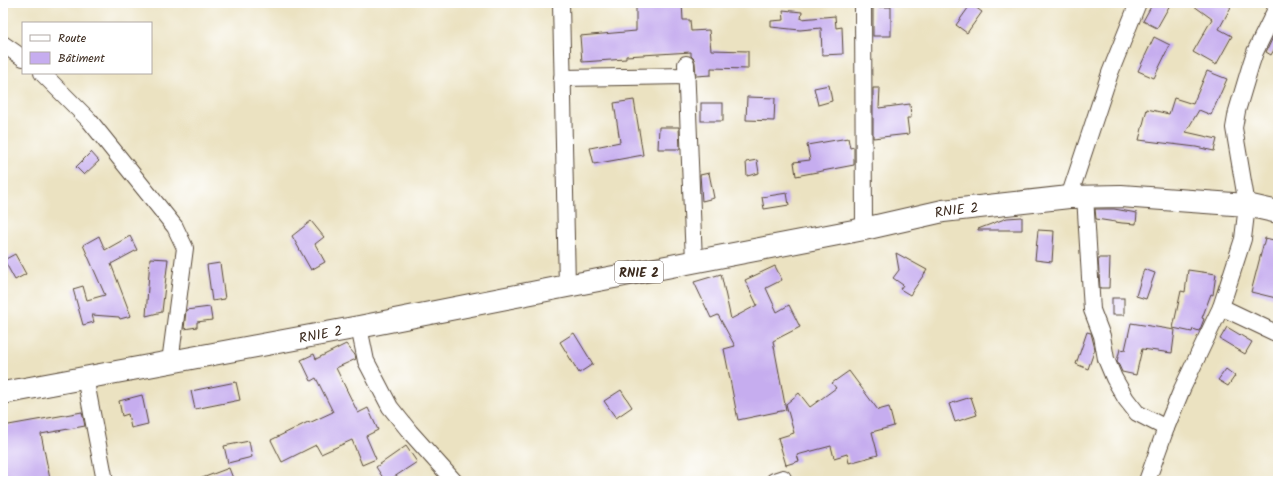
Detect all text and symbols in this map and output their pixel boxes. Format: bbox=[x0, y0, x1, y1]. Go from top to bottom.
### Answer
legend bbox=[22, 22, 152, 74]
text: Route bbox=[58, 29, 87, 48]
text: Bâtiment bbox=[58, 49, 105, 68]
street label: RNIE 2 bbox=[932, 197, 980, 225]
road number: RNIE 2 bbox=[615, 261, 663, 283]
street label: RNIE 2 bbox=[297, 320, 344, 350]

